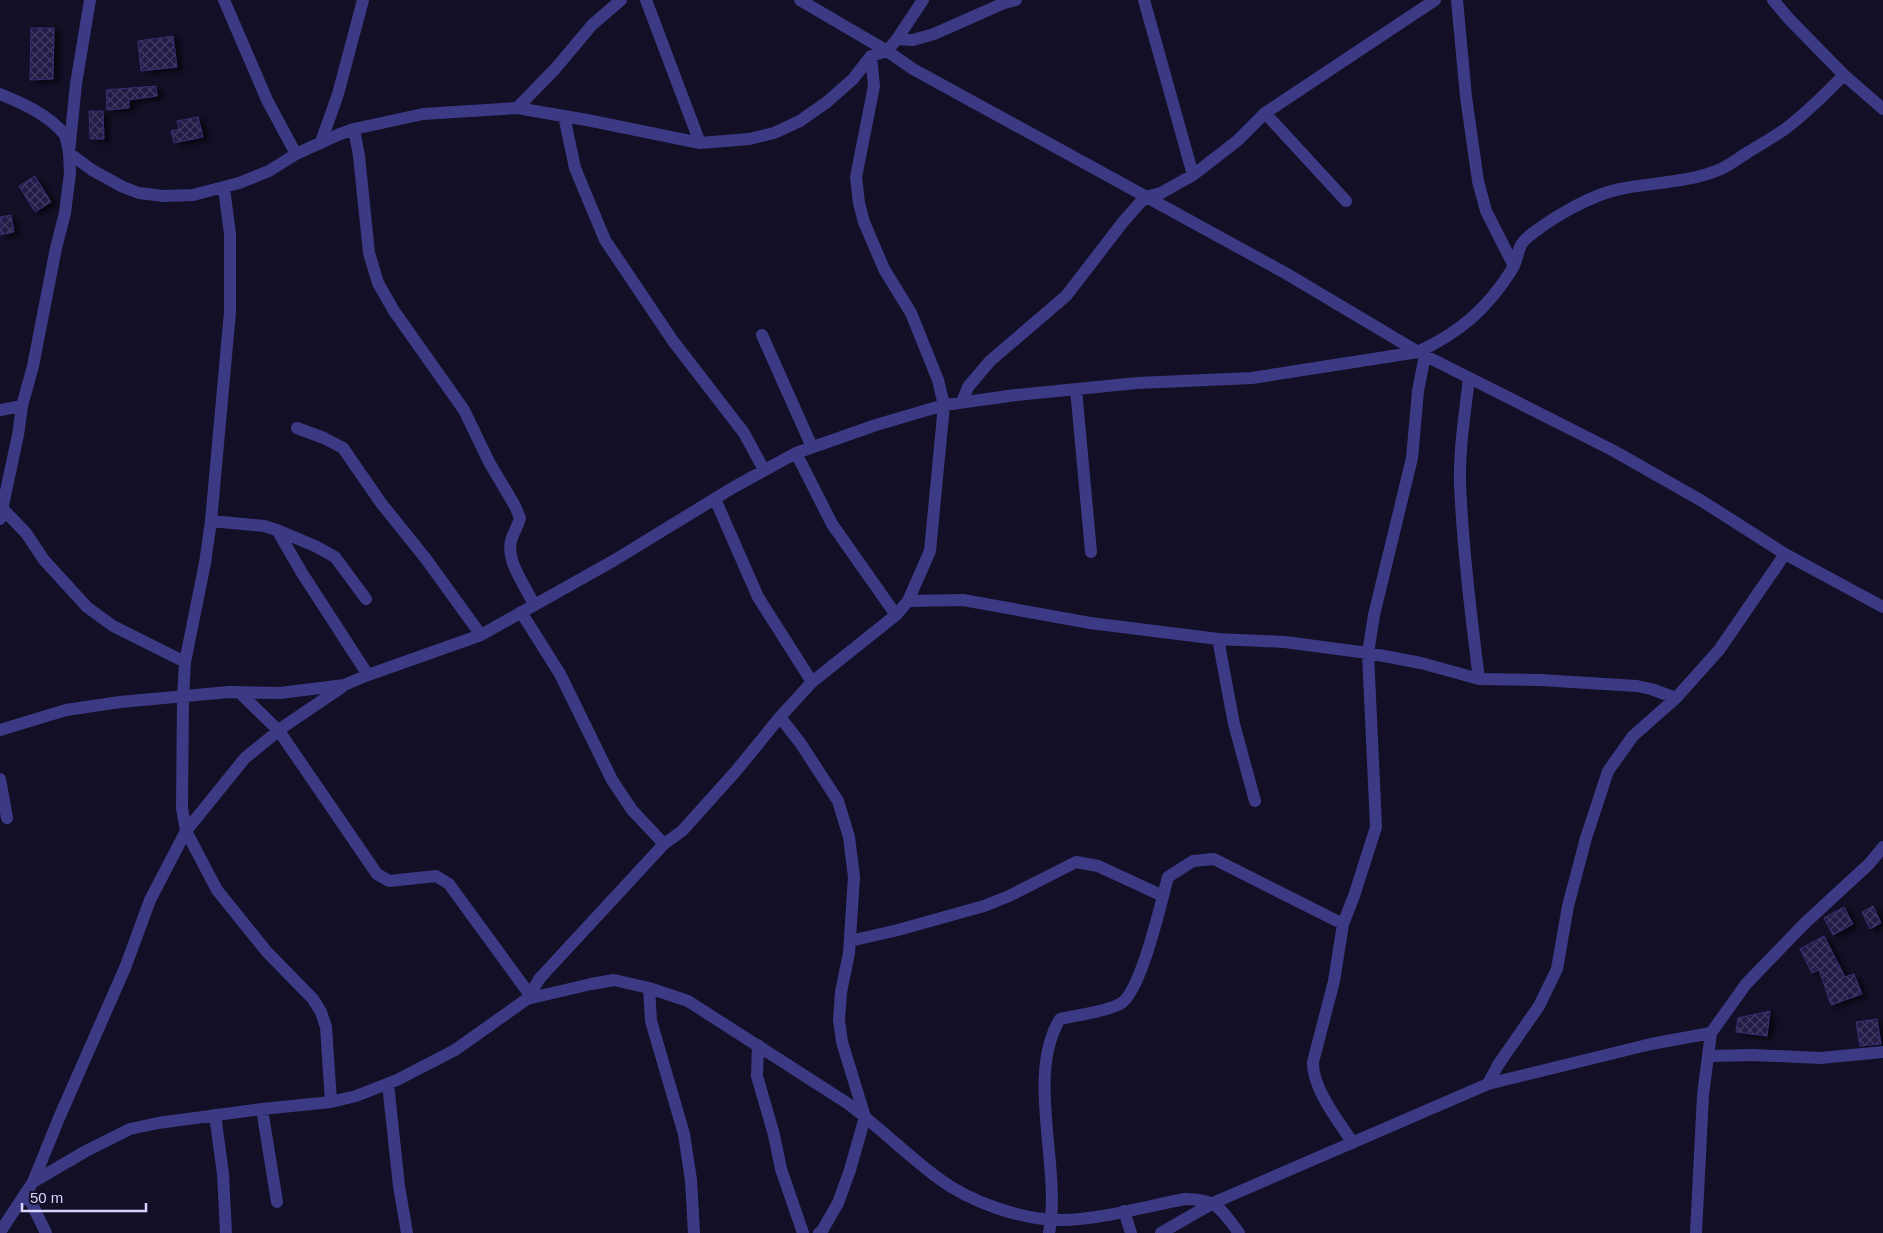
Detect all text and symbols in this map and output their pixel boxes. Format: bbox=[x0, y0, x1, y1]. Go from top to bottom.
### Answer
scale bar bbox=[22, 1180, 146, 1212]
text: 50 m bbox=[30, 1189, 63, 1206]

